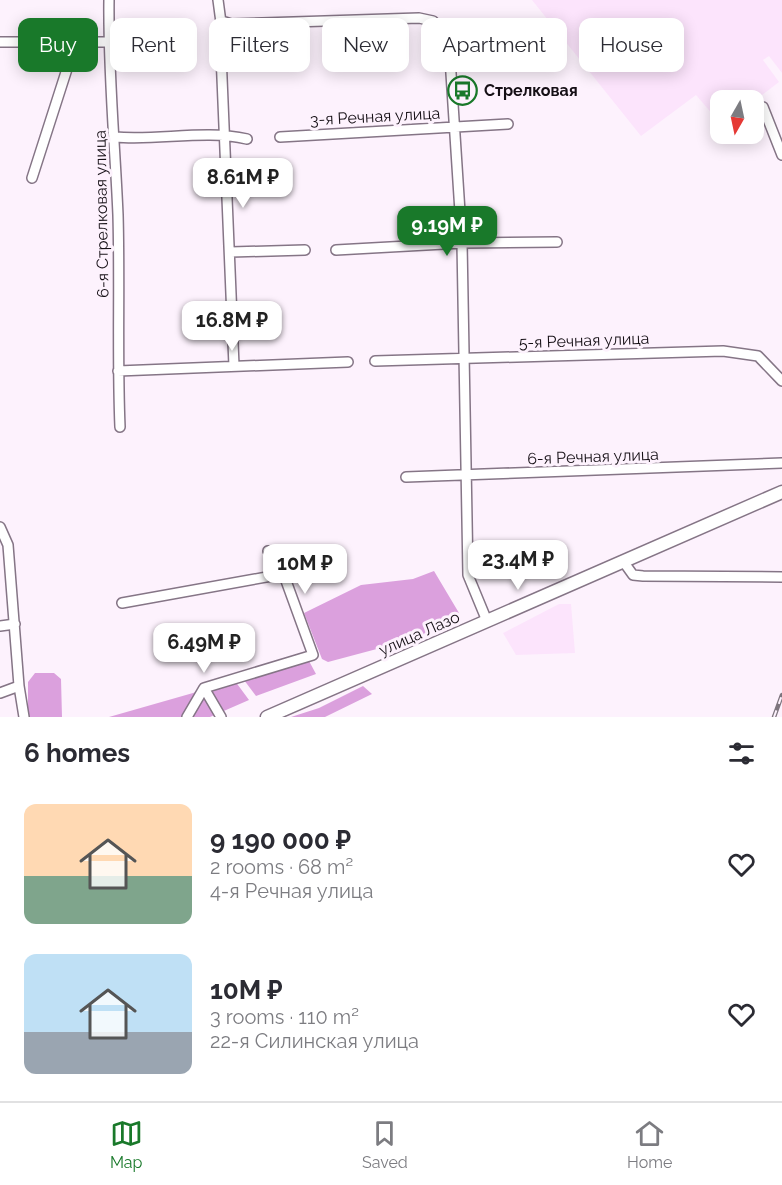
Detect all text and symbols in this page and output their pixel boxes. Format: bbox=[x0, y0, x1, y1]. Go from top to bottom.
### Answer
chip: Buy bbox=[18, 18, 98, 72]
chip: Rent bbox=[110, 18, 197, 72]
chip: Filters bbox=[209, 18, 310, 72]
chip: New bbox=[322, 18, 409, 72]
chip: Apartment bbox=[421, 18, 567, 72]
chip: House bbox=[579, 18, 684, 72]
bus stop icon: Стрелковая bbox=[447, 74, 479, 106]
place label: Стрелковая bbox=[484, 81, 578, 100]
north arrow bbox=[710, 90, 764, 144]
map controls bbox=[710, 90, 764, 144]
street label: 3-я Речная улица bbox=[309, 104, 441, 129]
street label: 6-я Стрелковая улица bbox=[91, 130, 112, 298]
pin: 8.61M ₽ bbox=[188, 158, 298, 209]
text: 8.61M ₽ bbox=[207, 165, 279, 189]
pin: 9.19M ₽ bbox=[392, 206, 502, 257]
text: 9.19M ₽ bbox=[411, 213, 483, 237]
pin: 16.8M ₽ bbox=[177, 301, 287, 352]
text: 16.8M ₽ bbox=[196, 308, 268, 332]
street label: 5-я Речная улица bbox=[518, 329, 650, 352]
street label: 6-я Речная улица bbox=[527, 445, 659, 468]
pin: 23.4M ₽ bbox=[463, 540, 573, 591]
pin: 10M ₽ bbox=[263, 544, 347, 595]
text: 23.4M ₽ bbox=[482, 547, 554, 571]
text: 10M ₽ bbox=[277, 551, 333, 575]
street label: улица Лазо bbox=[376, 607, 463, 660]
pin: 6.49M ₽ bbox=[149, 623, 259, 674]
text: 6.49M ₽ bbox=[167, 630, 241, 654]
icon: filters bbox=[725, 737, 758, 770]
text: 6 homes bbox=[24, 738, 130, 768]
text: 9 190 000 ₽ bbox=[210, 825, 351, 855]
icon: home bbox=[72, 828, 144, 900]
icon: heart bbox=[725, 848, 758, 881]
text: 2 rooms · 68 m² bbox=[210, 855, 353, 879]
text: 4-я Речная улица bbox=[210, 879, 373, 903]
text: 10M ₽ bbox=[210, 975, 283, 1005]
icon: home bbox=[72, 978, 144, 1050]
icon: heart bbox=[725, 998, 758, 1031]
text: 3 rooms · 110 m² bbox=[210, 1005, 359, 1029]
text: 22-я Силинская улица bbox=[210, 1029, 419, 1053]
tab: Map bbox=[110, 1117, 143, 1172]
tab: Saved bbox=[362, 1117, 408, 1172]
tab: Home bbox=[627, 1117, 672, 1172]

